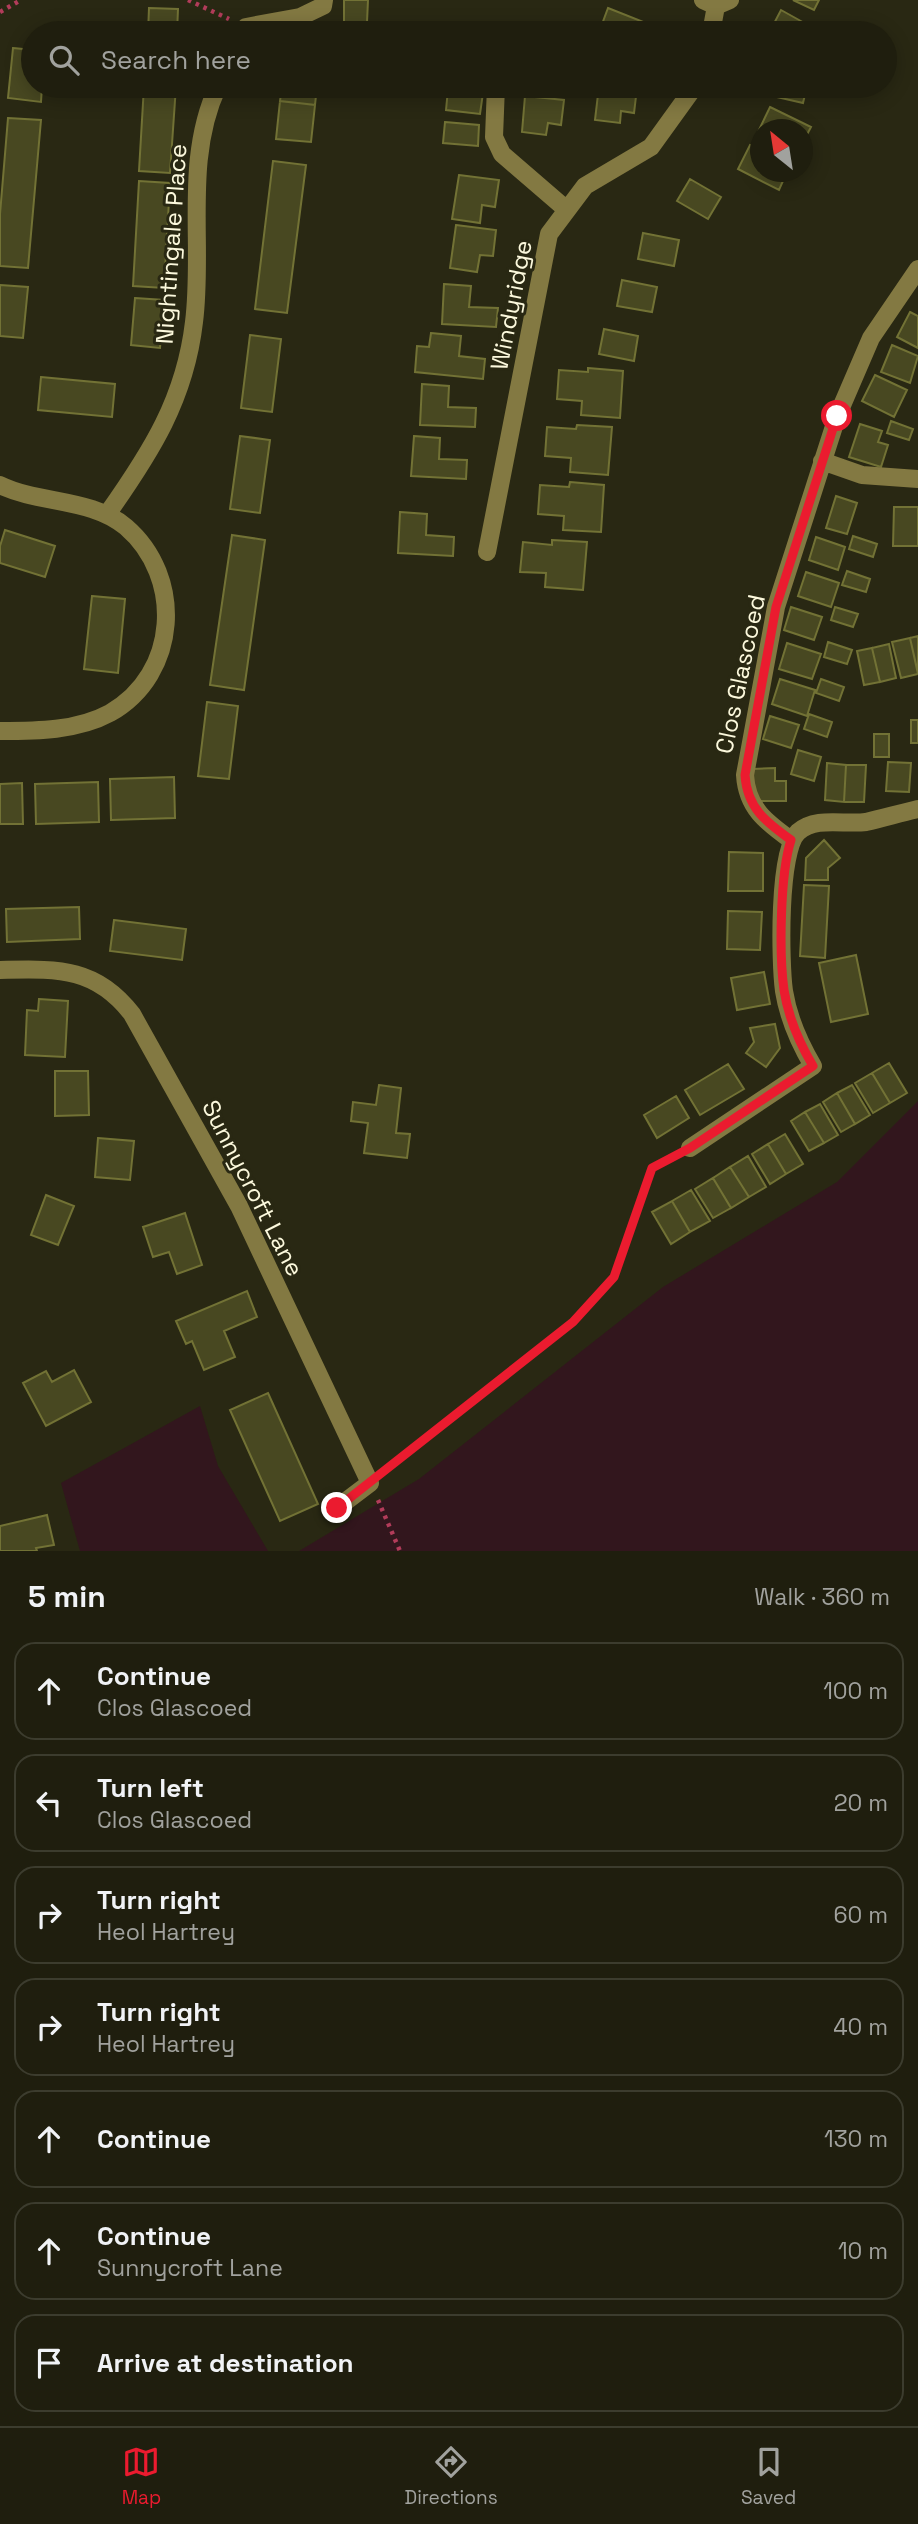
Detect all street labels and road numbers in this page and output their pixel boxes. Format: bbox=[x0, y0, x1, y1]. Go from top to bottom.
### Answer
street label: Nightingale Place bbox=[149, 143, 193, 345]
street label: Windyridge bbox=[483, 237, 539, 373]
street label: Clos Glascoed bbox=[708, 592, 772, 756]
street label: Sunnycroft Lane bbox=[195, 1095, 311, 1281]

